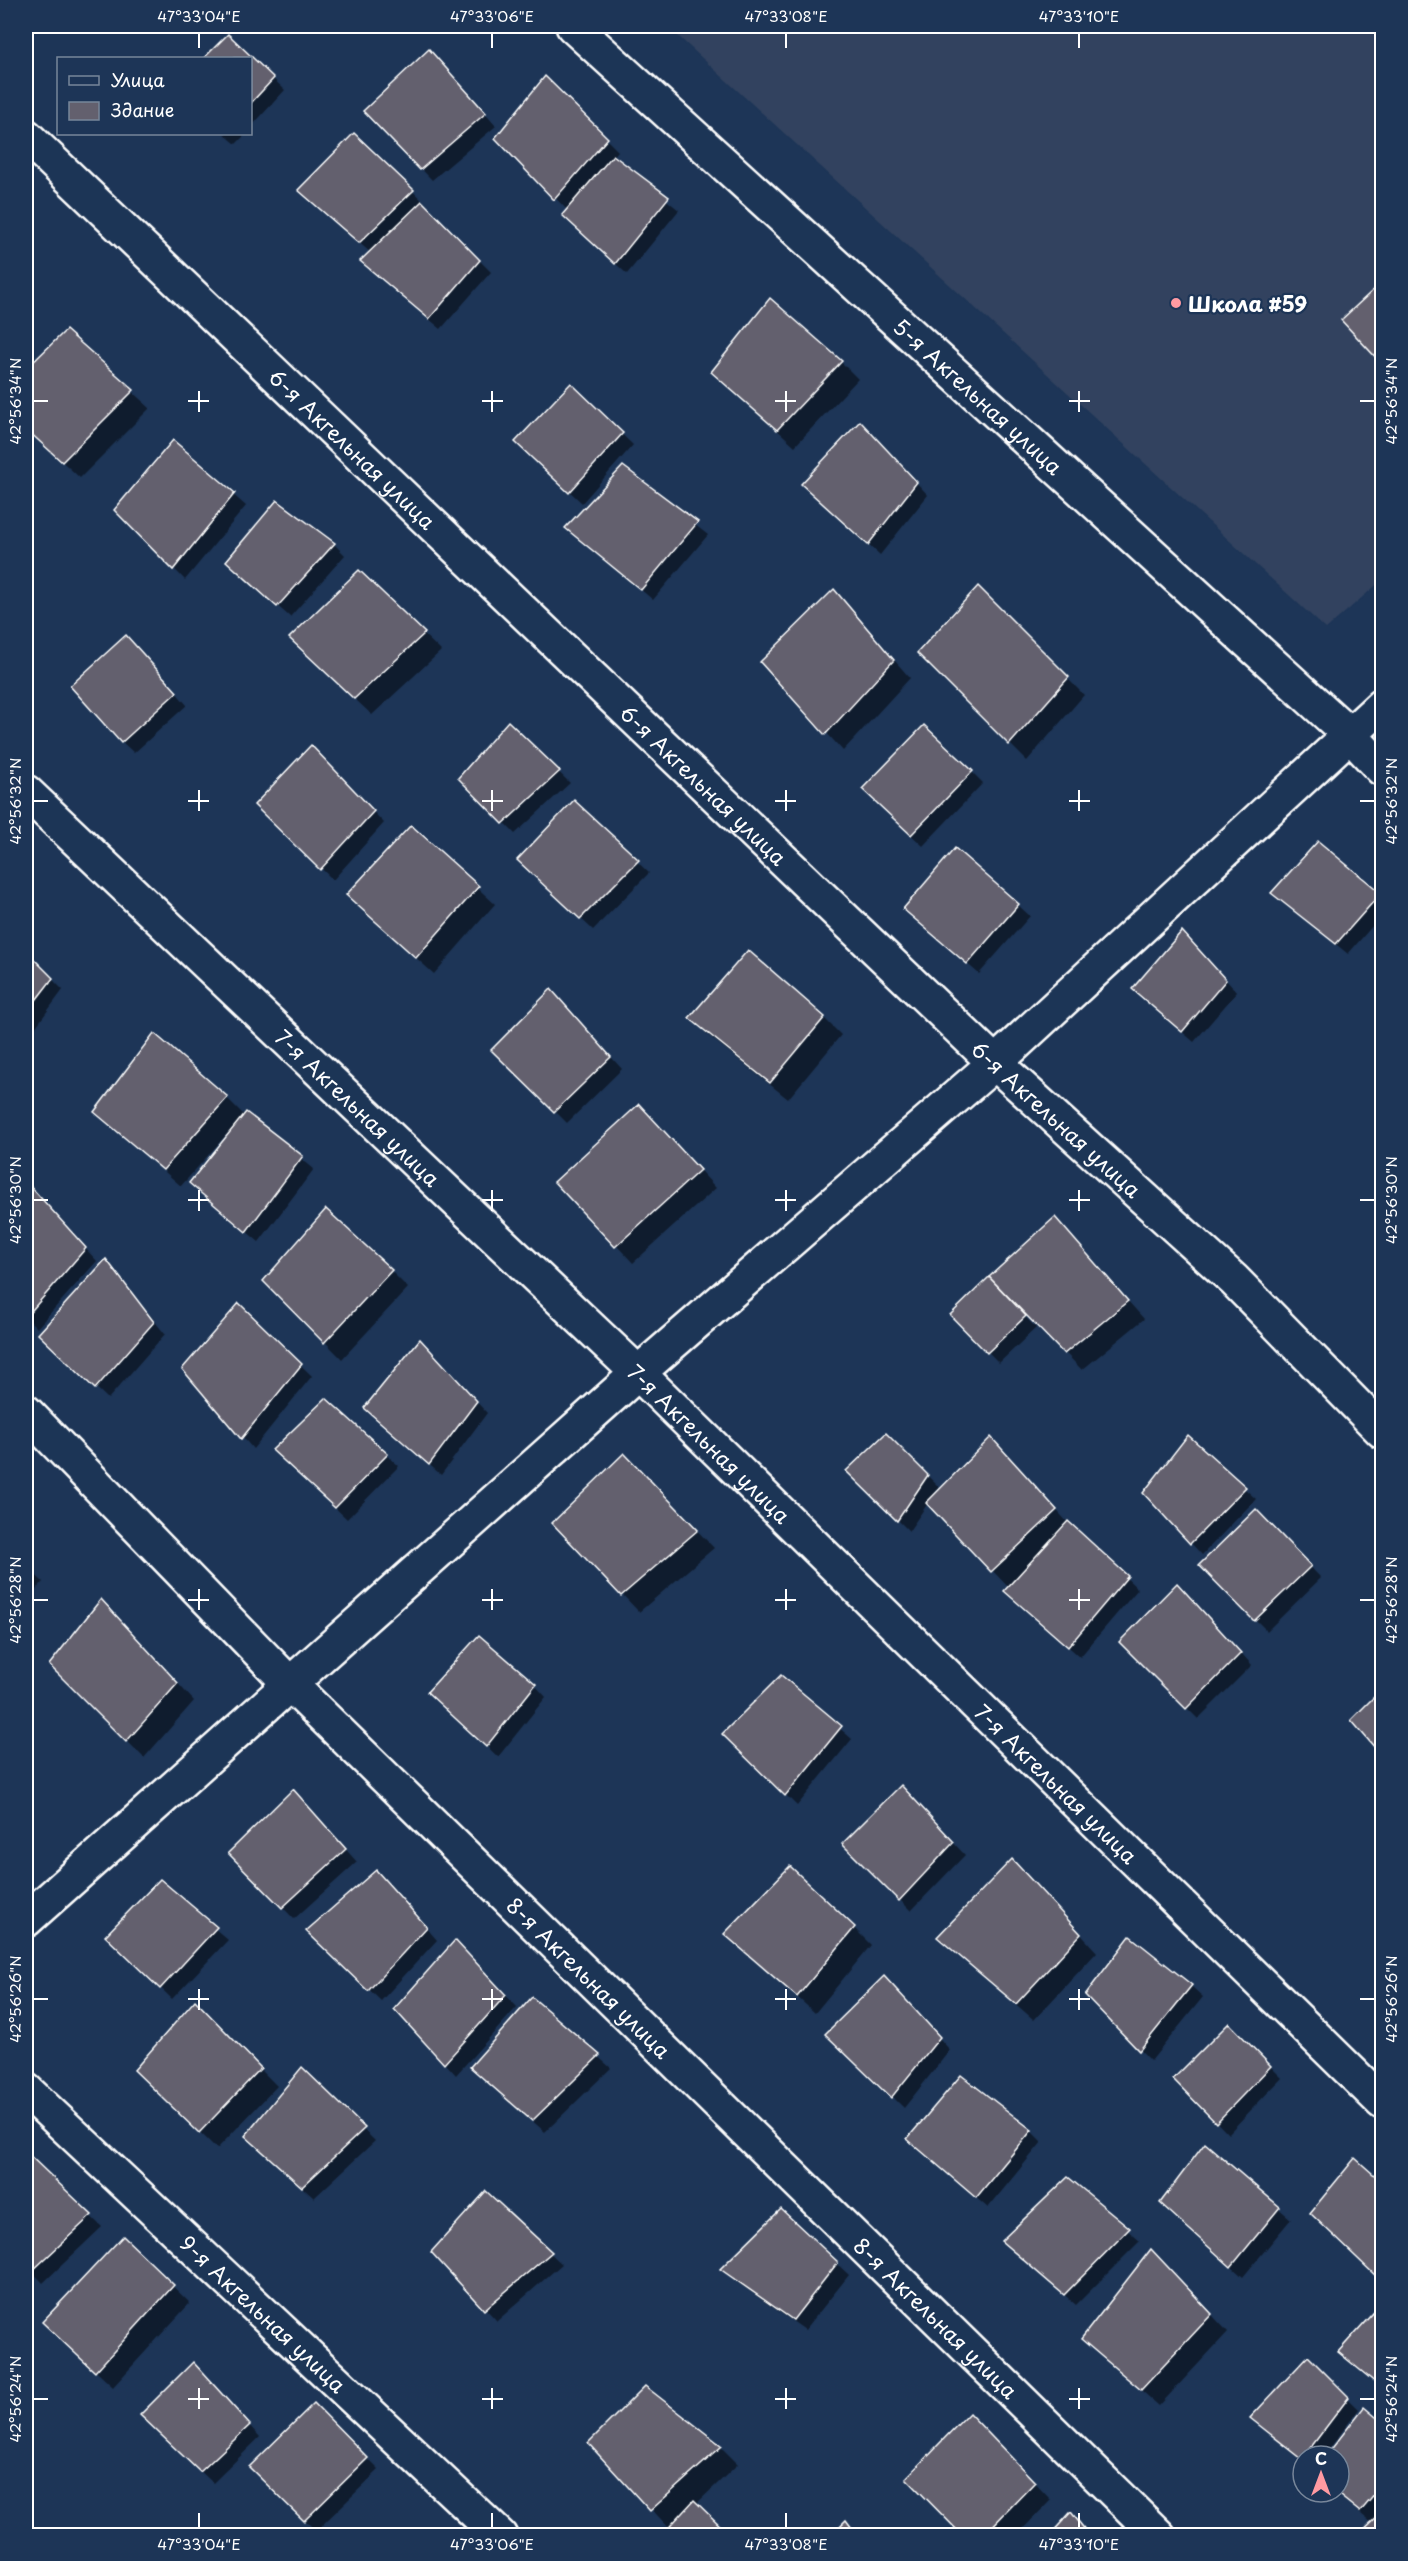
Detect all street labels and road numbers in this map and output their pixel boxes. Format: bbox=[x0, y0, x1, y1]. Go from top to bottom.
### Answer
street label: 5-я Акгельная улица bbox=[887, 310, 1071, 482]
street label: 6-я Акгельная улица bbox=[262, 361, 444, 537]
street label: 6-я Акгельная улица bbox=[613, 697, 795, 873]
street label: 7-я Акгельная улица bbox=[269, 1021, 448, 1194]
street label: 6-я Акгельная улица bbox=[964, 1033, 1149, 1205]
street label: 7-я Акгельная улица bbox=[621, 1356, 799, 1531]
street label: 7-я Акгельная улица bbox=[968, 1696, 1146, 1871]
street label: 8-я Акгельная улица bbox=[500, 1889, 679, 2066]
street label: 9-я Акгельная улица bbox=[173, 2227, 354, 2400]
street label: 8-я Акгельная улица bbox=[847, 2230, 1026, 2406]

